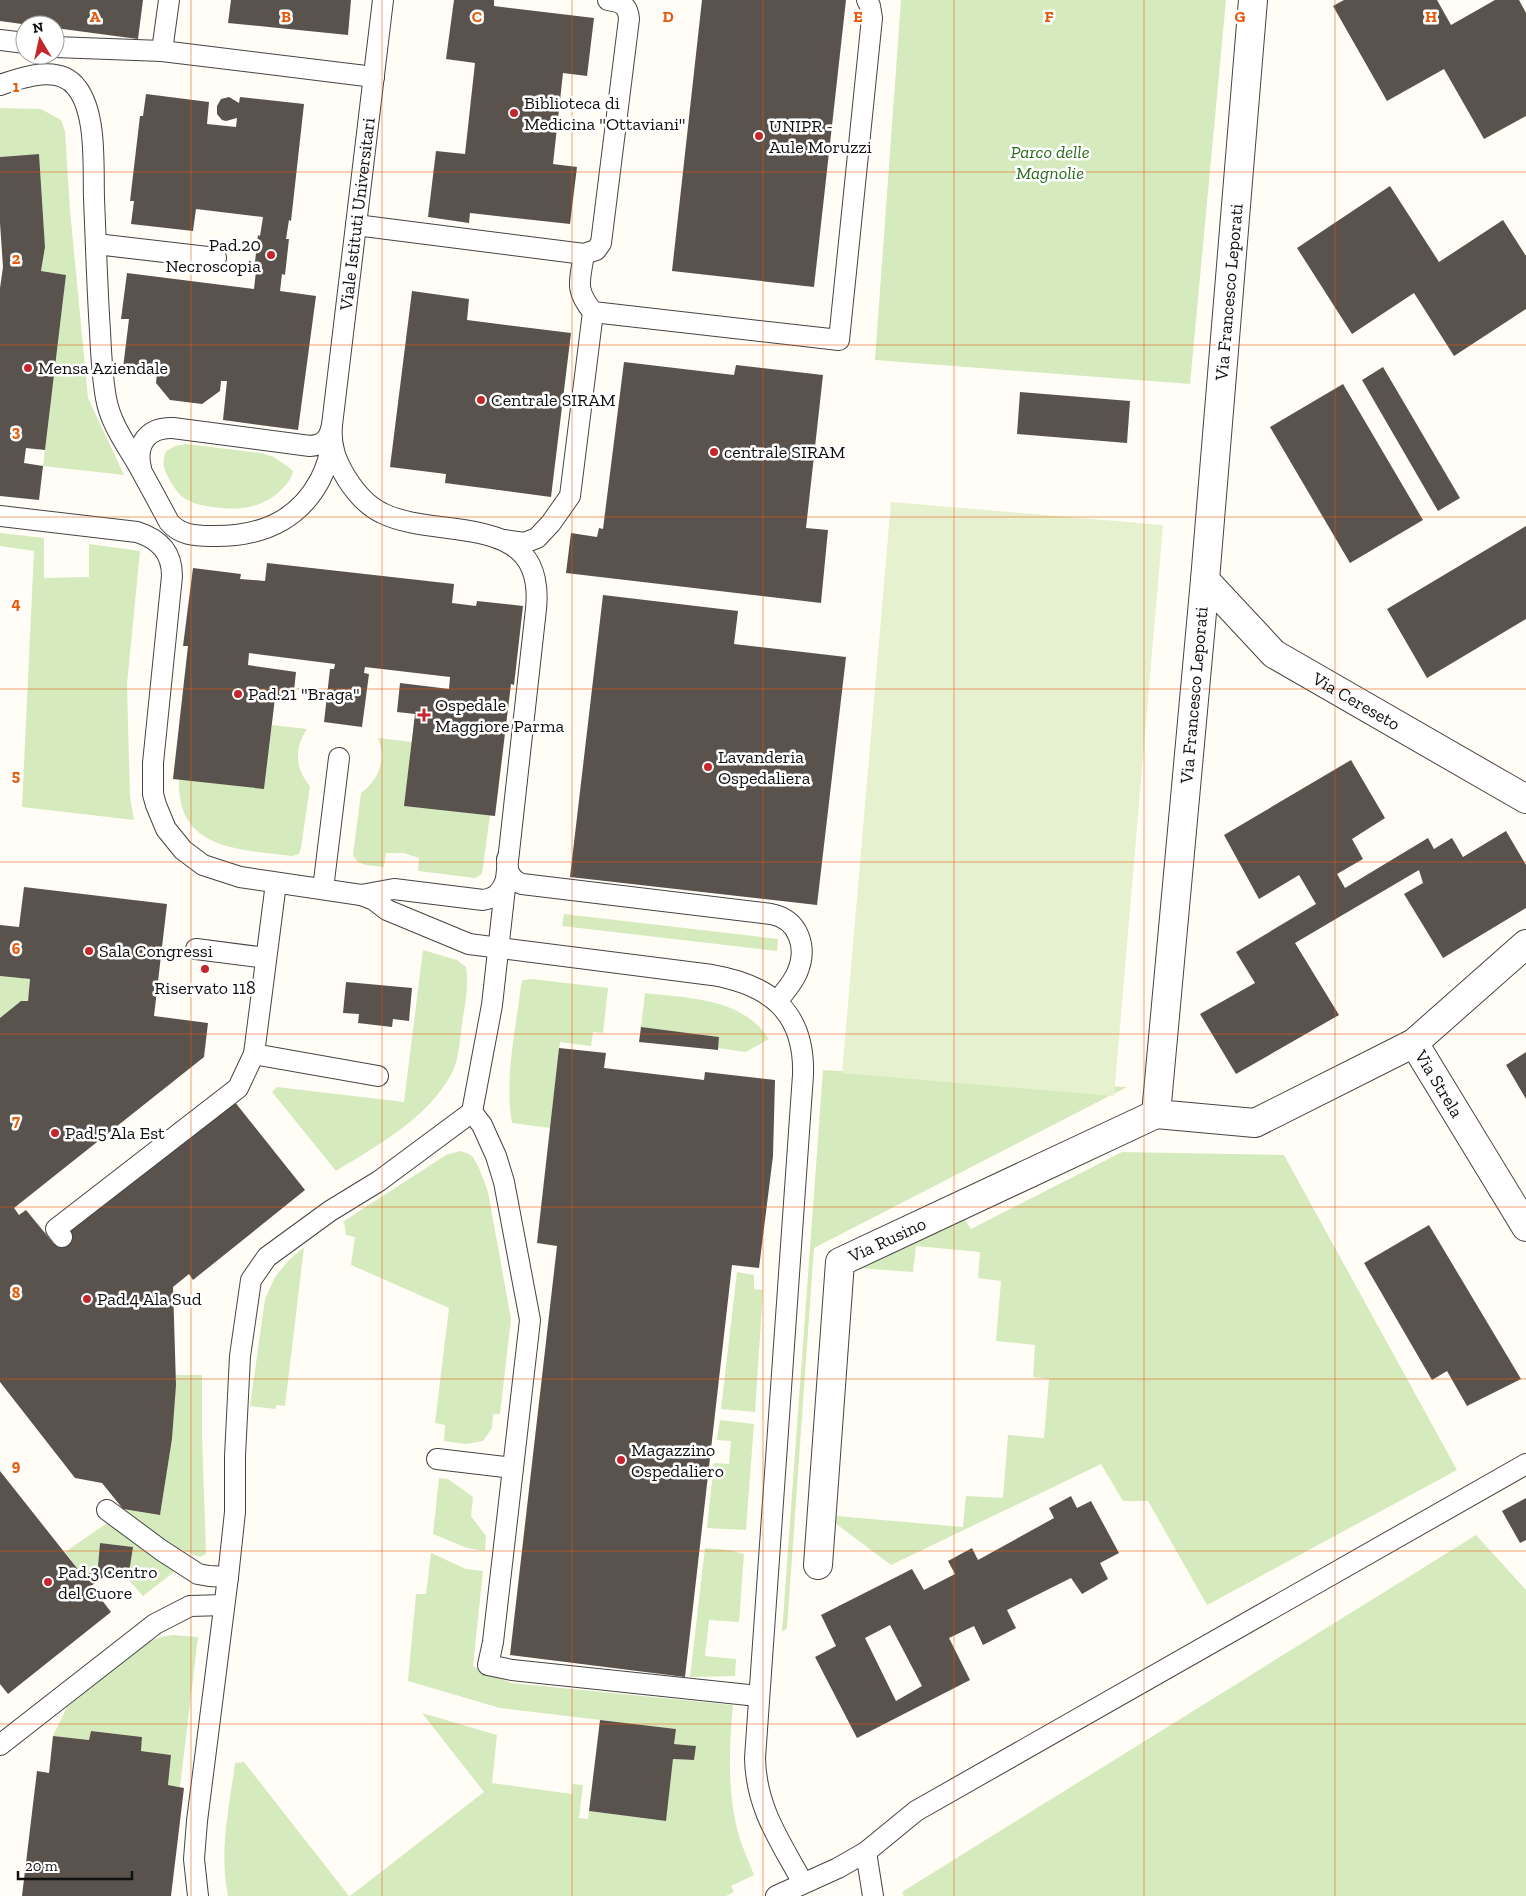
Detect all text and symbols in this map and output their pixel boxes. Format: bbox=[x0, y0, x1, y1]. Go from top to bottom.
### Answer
text: A bbox=[90, 7, 101, 26]
text: B bbox=[281, 7, 291, 26]
text: C bbox=[472, 7, 482, 26]
text: D bbox=[662, 7, 674, 26]
text: E bbox=[853, 7, 863, 26]
text: F bbox=[1044, 7, 1054, 26]
text: G bbox=[1235, 7, 1246, 26]
text: H bbox=[1425, 7, 1437, 26]
north arrow bbox=[15, 15, 65, 65]
text: N bbox=[31, 18, 45, 37]
text: 1 bbox=[13, 77, 20, 96]
place label: Biblioteca di Medicina "Ottaviani" bbox=[524, 92, 686, 135]
marker: Biblioteca di Medicina "Ottaviani" bbox=[508, 107, 520, 119]
place label: UNIPR - Aule Moruzzi bbox=[769, 115, 872, 158]
street label: Viale Istituti Universitari bbox=[335, 116, 380, 312]
marker: UNIPR - Aule Moruzzi bbox=[753, 130, 765, 142]
park label: Parco delle Magnolie bbox=[1010, 141, 1090, 184]
street label: Via Francesco Leporati bbox=[1210, 203, 1248, 382]
place label: Pad.20 Necroscopia bbox=[165, 234, 261, 277]
text: 2 bbox=[12, 249, 21, 268]
marker: Pad.20 Necroscopia bbox=[265, 249, 277, 261]
place label: Mensa Aziendale bbox=[38, 357, 168, 379]
marker: Mensa Aziendale bbox=[22, 362, 34, 374]
place label: Centrale SIRAM bbox=[491, 389, 616, 411]
marker: Centrale SIRAM bbox=[475, 394, 487, 406]
text: 3 bbox=[12, 422, 21, 441]
place label: centrale SIRAM bbox=[724, 441, 846, 463]
marker: centrale SIRAM bbox=[708, 446, 720, 458]
text: 4 bbox=[11, 594, 21, 613]
street label: Via Francesco Leporati bbox=[1175, 606, 1213, 785]
street label: Via Cereseto bbox=[1308, 667, 1404, 735]
place label: Pad.21 "Braga" bbox=[248, 683, 360, 705]
marker: Pad.21 "Braga" bbox=[232, 688, 244, 700]
place label: Ospedale Maggiore Parma bbox=[435, 694, 565, 737]
marker: Ospedale Maggiore Parma bbox=[417, 708, 431, 722]
place label: Lavanderia Ospedaliera bbox=[718, 746, 811, 789]
marker: Lavanderia Ospedaliera bbox=[702, 761, 714, 773]
text: 5 bbox=[12, 766, 20, 785]
text: 6 bbox=[12, 939, 21, 958]
place label: Sala Congressi bbox=[99, 940, 213, 962]
marker: Sala Congressi bbox=[83, 945, 95, 957]
marker: Riservato 118 bbox=[199, 963, 211, 975]
place label: Riservato 118 bbox=[154, 977, 256, 999]
street label: Via Strela bbox=[1410, 1045, 1468, 1122]
text: 7 bbox=[12, 1111, 20, 1130]
place label: Pad.5 Ala Est bbox=[65, 1122, 165, 1144]
marker: Pad.5 Ala Est bbox=[49, 1127, 61, 1139]
street label: Via Rusino bbox=[844, 1212, 929, 1268]
text: 8 bbox=[12, 1283, 21, 1302]
place label: Pad.4 Ala Sud bbox=[97, 1288, 202, 1310]
marker: Pad.4 Ala Sud bbox=[81, 1293, 93, 1305]
place label: Magazzino Ospedaliero bbox=[631, 1439, 724, 1482]
marker: Magazzino Ospedaliero bbox=[615, 1454, 627, 1466]
text: 9 bbox=[12, 1456, 21, 1475]
place label: Pad.3 Centro del Cuore bbox=[58, 1561, 157, 1604]
marker: Pad.3 Centro del Cuore bbox=[42, 1576, 54, 1588]
scale bar bbox=[18, 1848, 131, 1880]
text: 20 m bbox=[25, 1857, 58, 1875]

